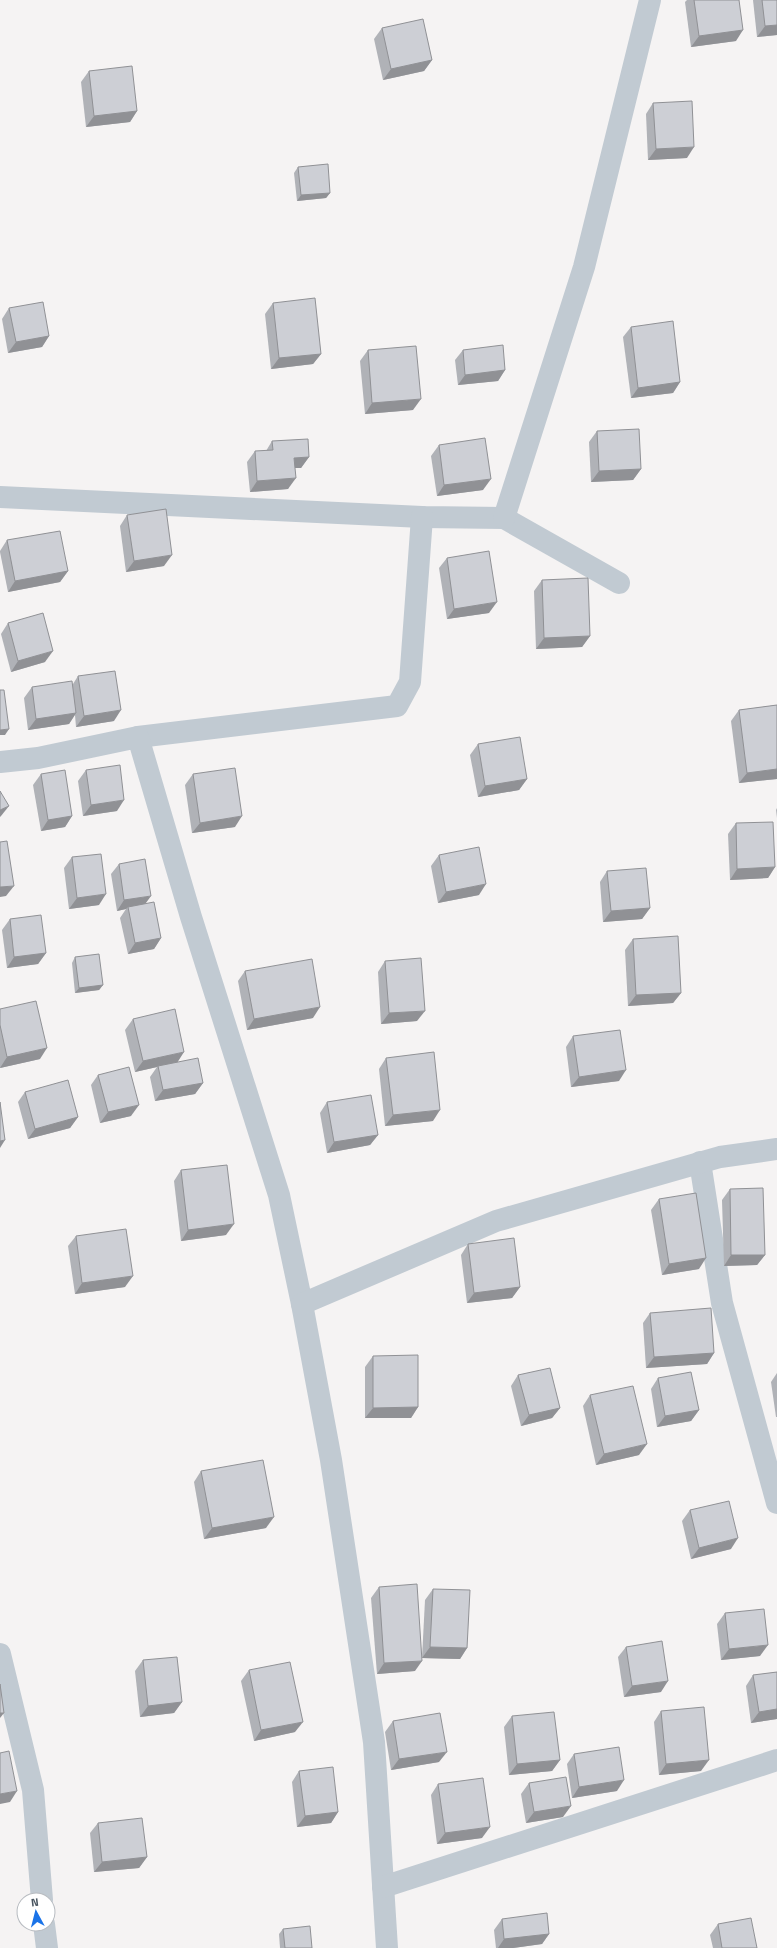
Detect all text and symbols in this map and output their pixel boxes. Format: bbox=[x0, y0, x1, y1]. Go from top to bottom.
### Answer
north arrow bbox=[16, 1892, 56, 1932]
text: N bbox=[30, 1894, 40, 1910]

